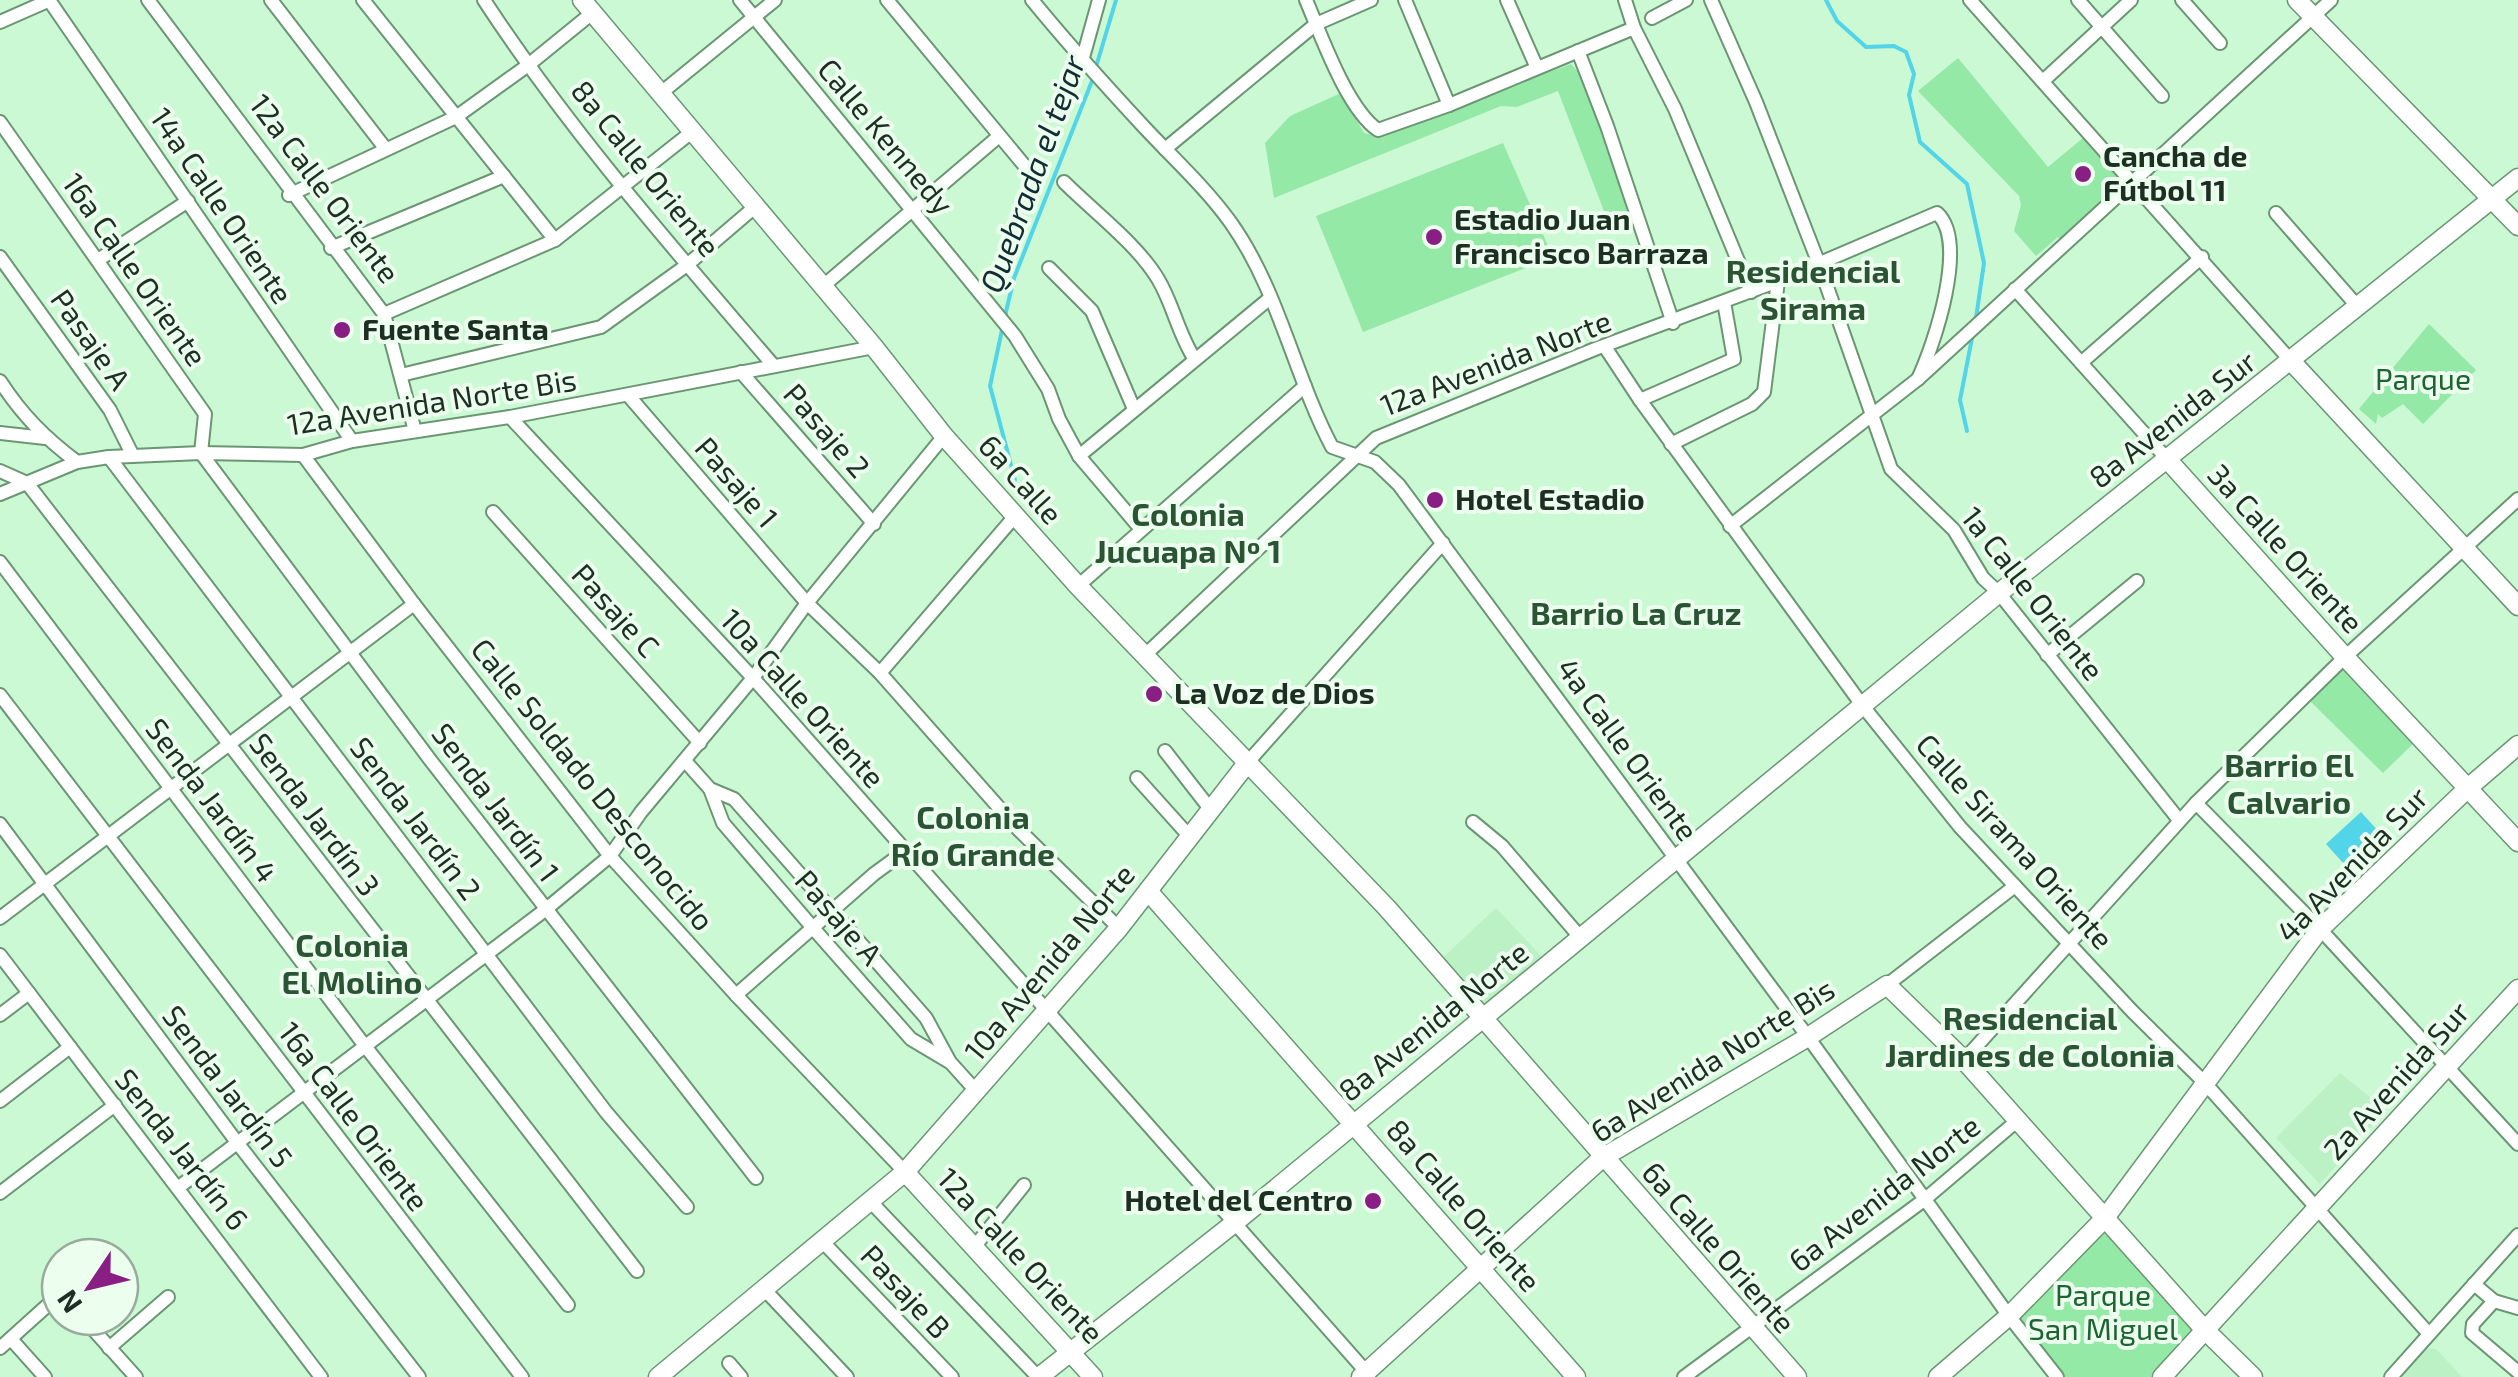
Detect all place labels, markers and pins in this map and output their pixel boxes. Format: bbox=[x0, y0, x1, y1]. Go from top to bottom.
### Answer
place label: Cancha de Fútbol 11 bbox=[2103, 137, 2247, 207]
marker: Cancha de Fútbol 11 bbox=[2072, 163, 2094, 185]
place label: Estadio Juan Francisco Barraza bbox=[1454, 200, 1709, 270]
marker: Estadio Juan Francisco Barraza bbox=[1423, 226, 1445, 248]
place label: Fuente Santa bbox=[362, 310, 549, 346]
marker: Fuente Santa bbox=[331, 319, 353, 341]
place label: Hotel Estadio bbox=[1455, 480, 1645, 516]
marker: Hotel Estadio bbox=[1424, 489, 1446, 511]
place label: La Voz de Dios bbox=[1174, 674, 1375, 710]
marker: La Voz de Dios bbox=[1143, 683, 1165, 705]
place label: Hotel del Centro bbox=[1124, 1181, 1353, 1217]
marker: Hotel del Centro bbox=[1362, 1190, 1384, 1212]

